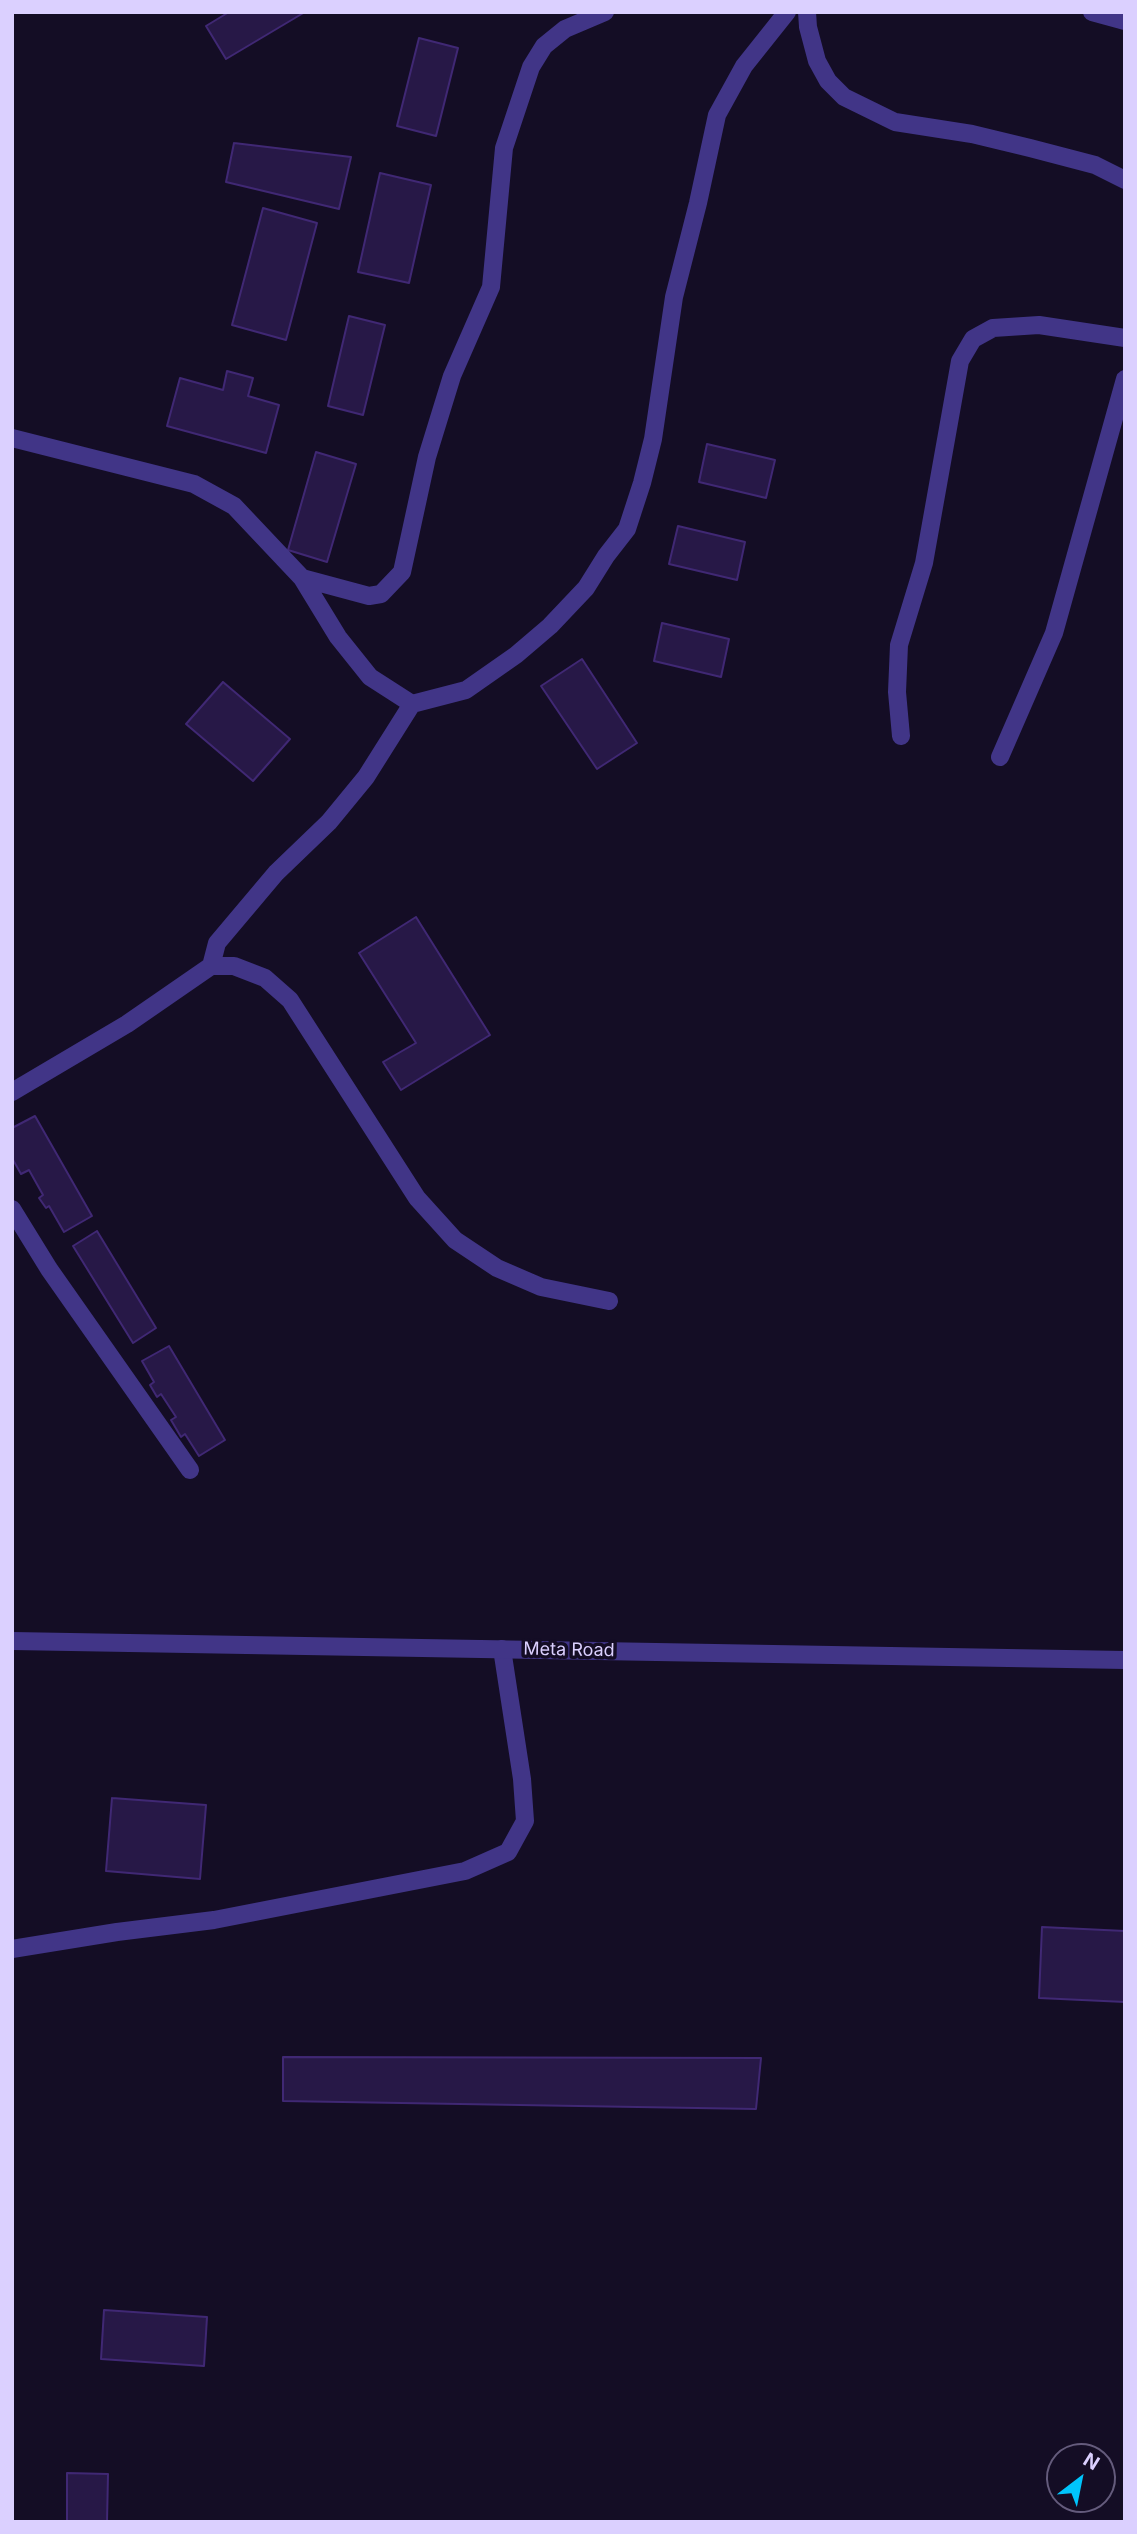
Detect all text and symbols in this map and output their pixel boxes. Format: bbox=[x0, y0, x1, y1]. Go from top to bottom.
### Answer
street label: Meta Road bbox=[523, 1638, 615, 1662]
north arrow bbox=[1046, 2443, 1116, 2513]
text: N bbox=[1079, 2448, 1104, 2475]

